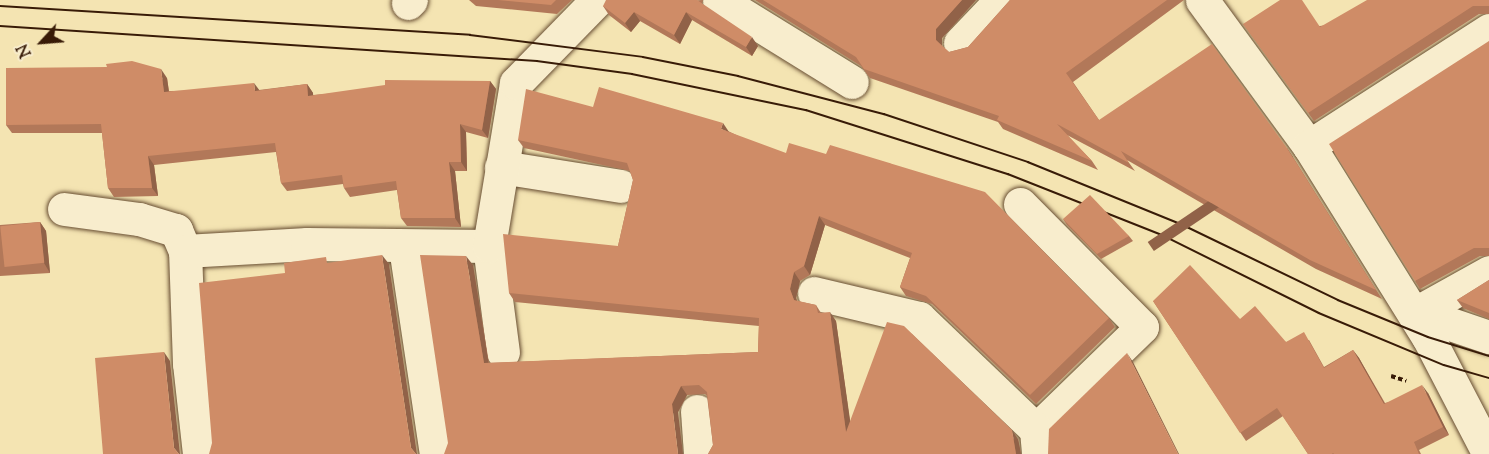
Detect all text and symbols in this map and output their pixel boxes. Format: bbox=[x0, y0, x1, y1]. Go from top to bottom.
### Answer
north arrow bbox=[12, 12, 72, 72]
text: N bbox=[12, 39, 39, 61]

